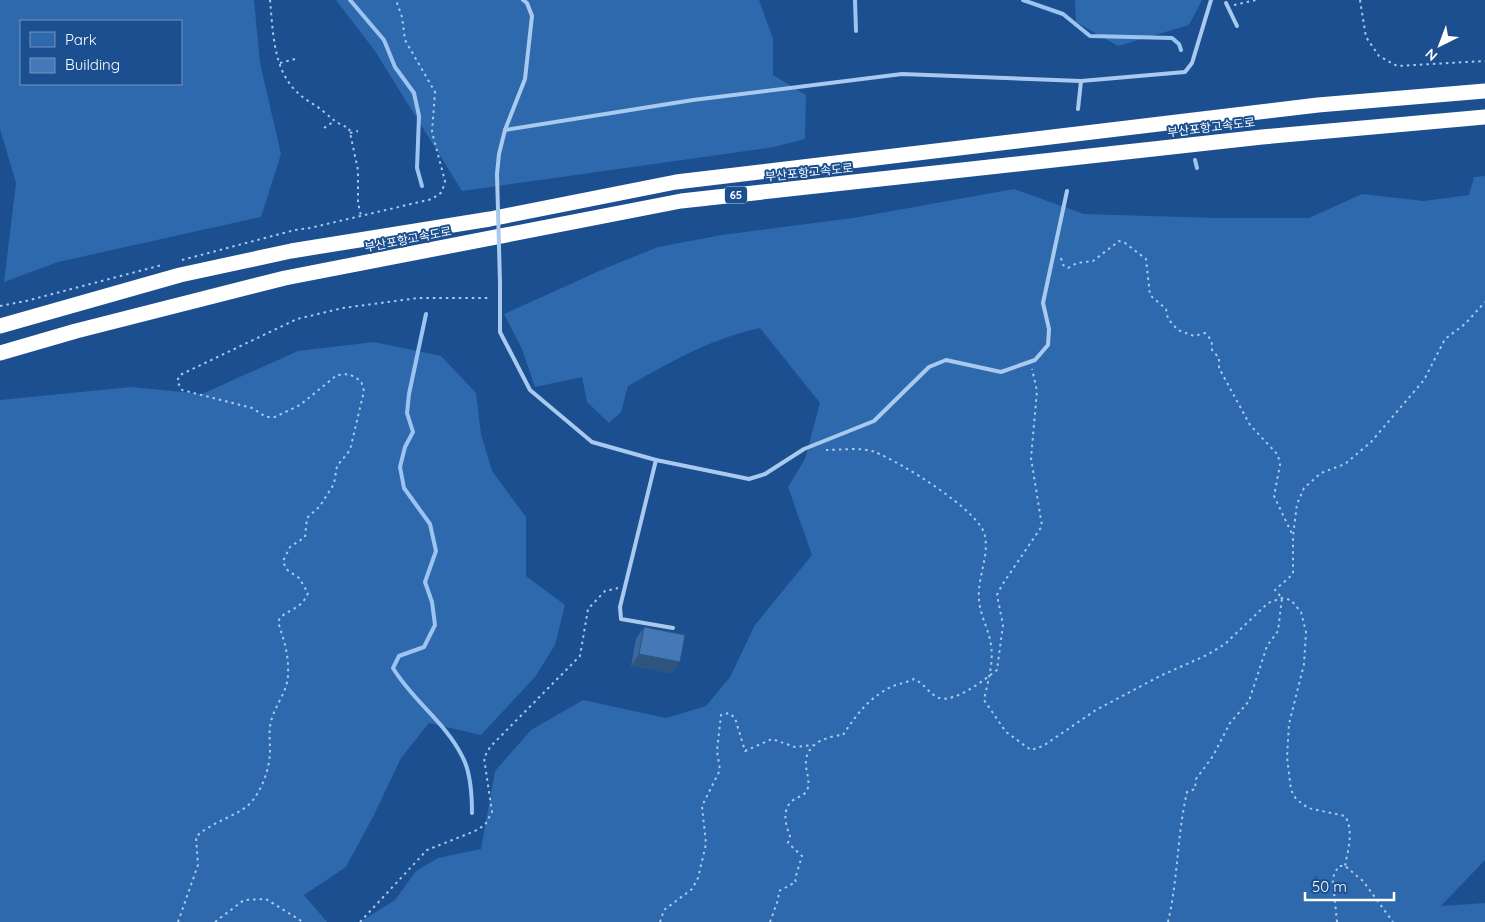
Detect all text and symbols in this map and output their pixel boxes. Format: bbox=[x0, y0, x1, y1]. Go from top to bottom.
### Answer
legend bbox=[20, 20, 182, 85]
north arrow bbox=[1415, 20, 1465, 70]
text: Park bbox=[65, 30, 97, 49]
text: N bbox=[1421, 45, 1441, 65]
text: Building bbox=[65, 55, 120, 74]
street label: 부산포항고속도로 bbox=[1166, 114, 1256, 140]
street label: 부산포항고속도로 bbox=[764, 160, 854, 184]
road number: 65 bbox=[725, 186, 747, 204]
street label: 부산포항고속도로 bbox=[363, 223, 453, 255]
scale bar bbox=[1305, 870, 1394, 902]
text: 50 m bbox=[1312, 877, 1347, 896]

